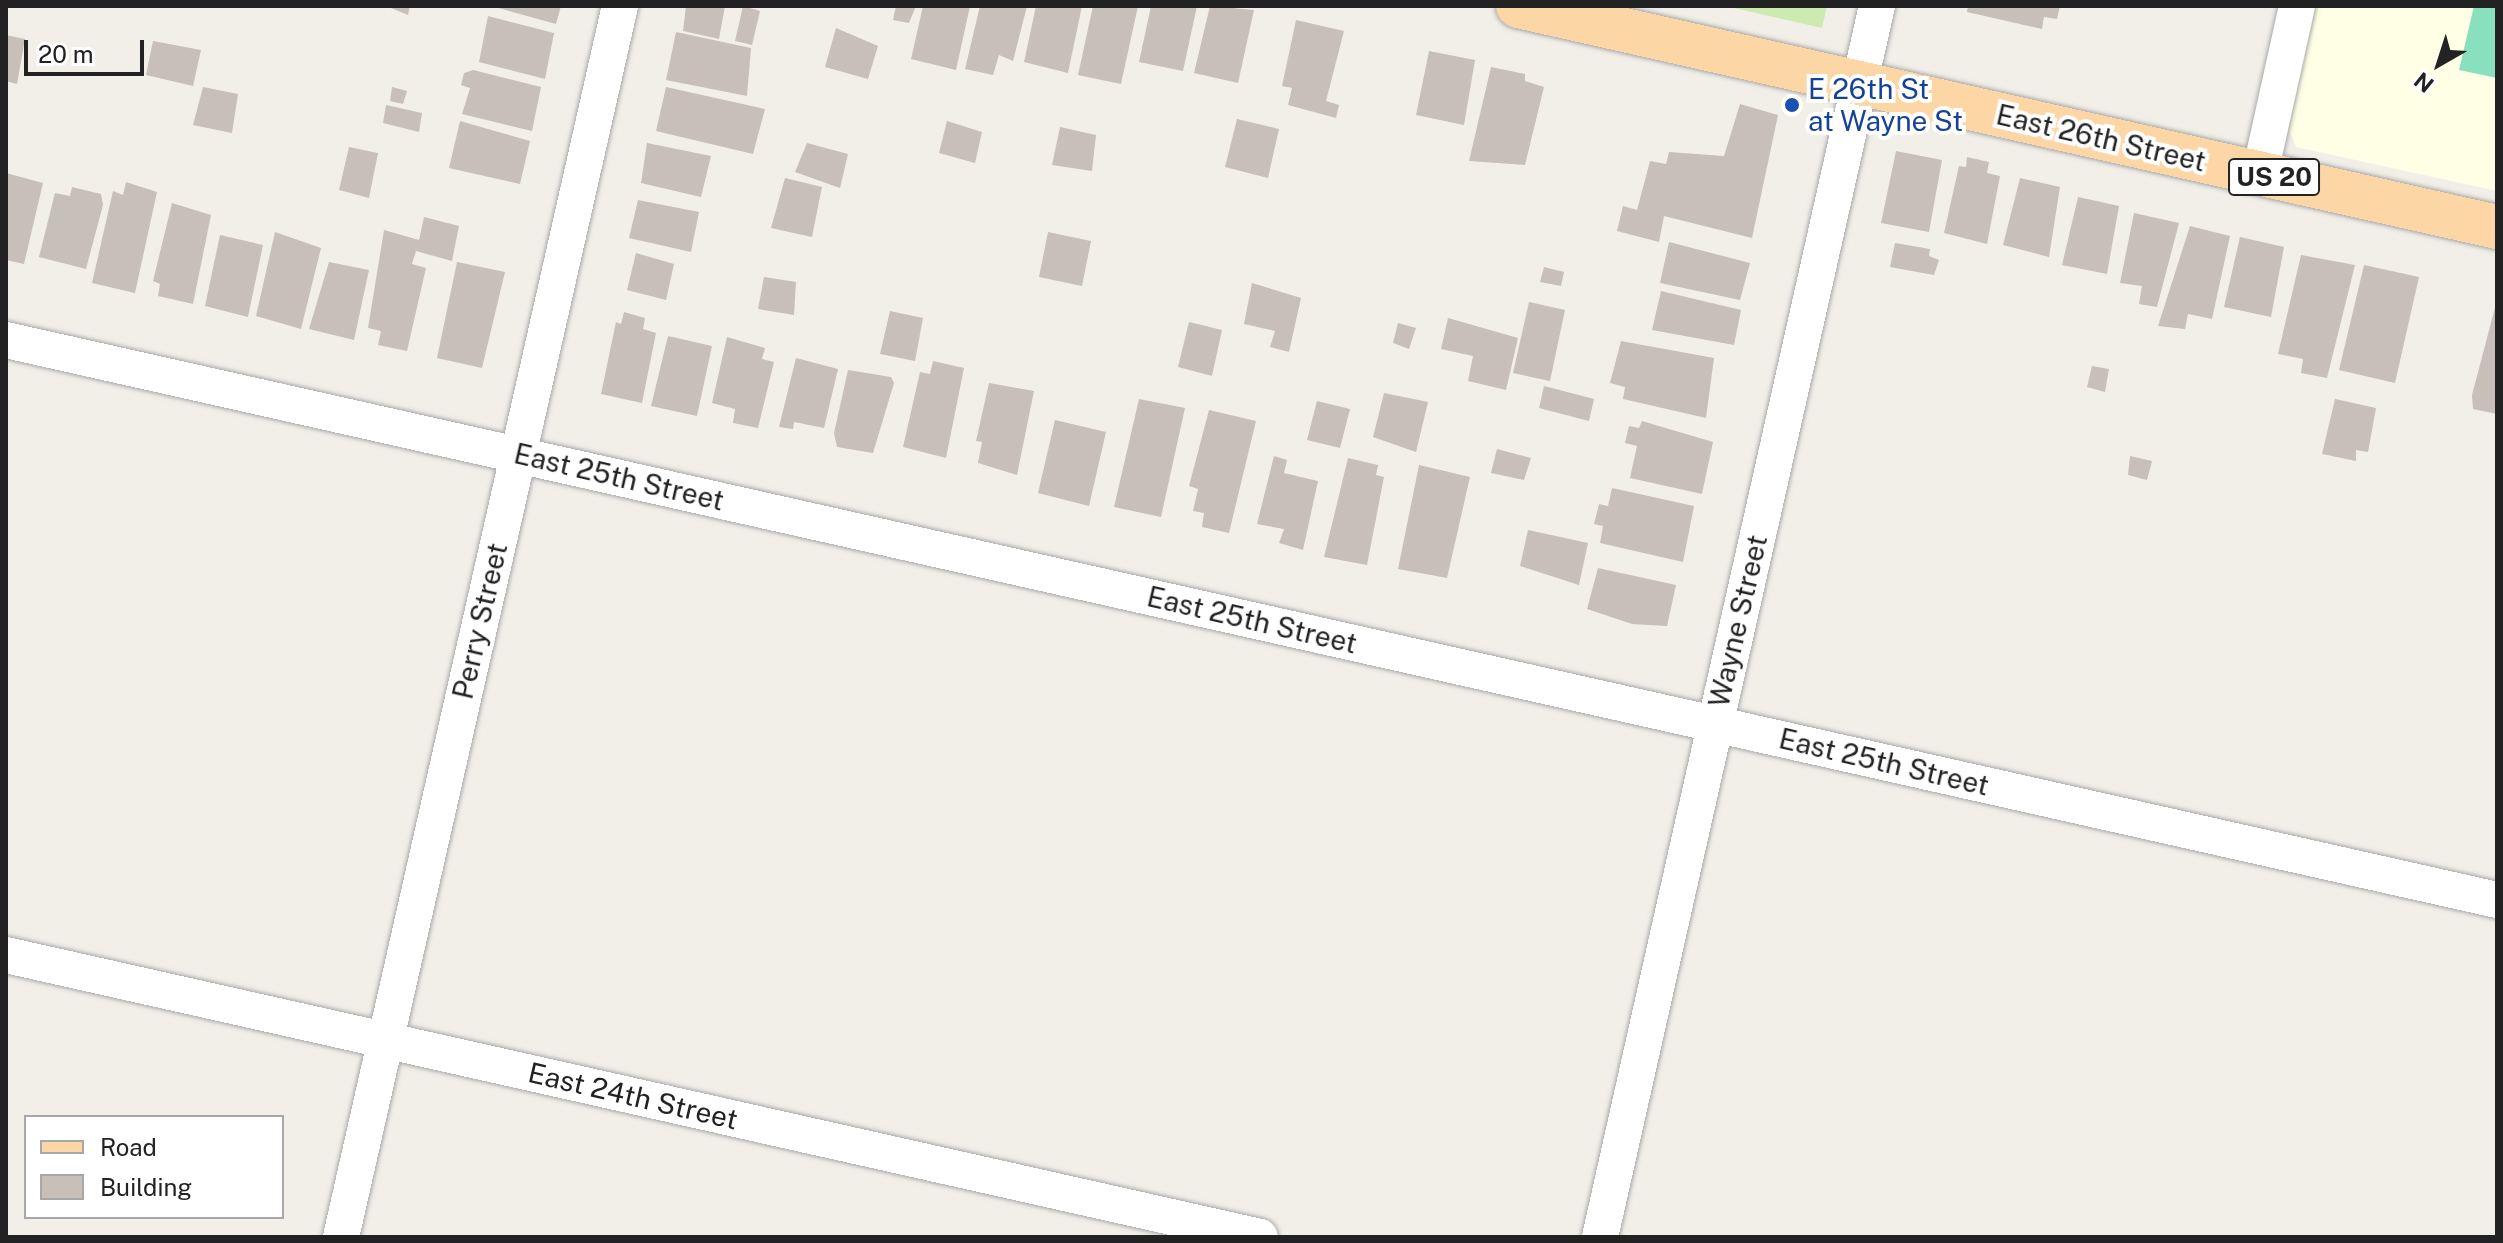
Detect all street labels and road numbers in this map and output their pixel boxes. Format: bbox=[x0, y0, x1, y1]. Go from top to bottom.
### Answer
street label: East 26th Street bbox=[1993, 98, 2209, 178]
road number: US 20 bbox=[2228, 155, 2320, 199]
street label: East 25th Street bbox=[511, 437, 727, 517]
street label: Wayne Street bbox=[1702, 531, 1774, 711]
street label: Perry Street bbox=[446, 540, 514, 702]
street label: East 25th Street bbox=[1144, 580, 1360, 660]
street label: East 25th Street bbox=[1776, 722, 1992, 802]
street label: East 24th Street bbox=[525, 1056, 741, 1136]

